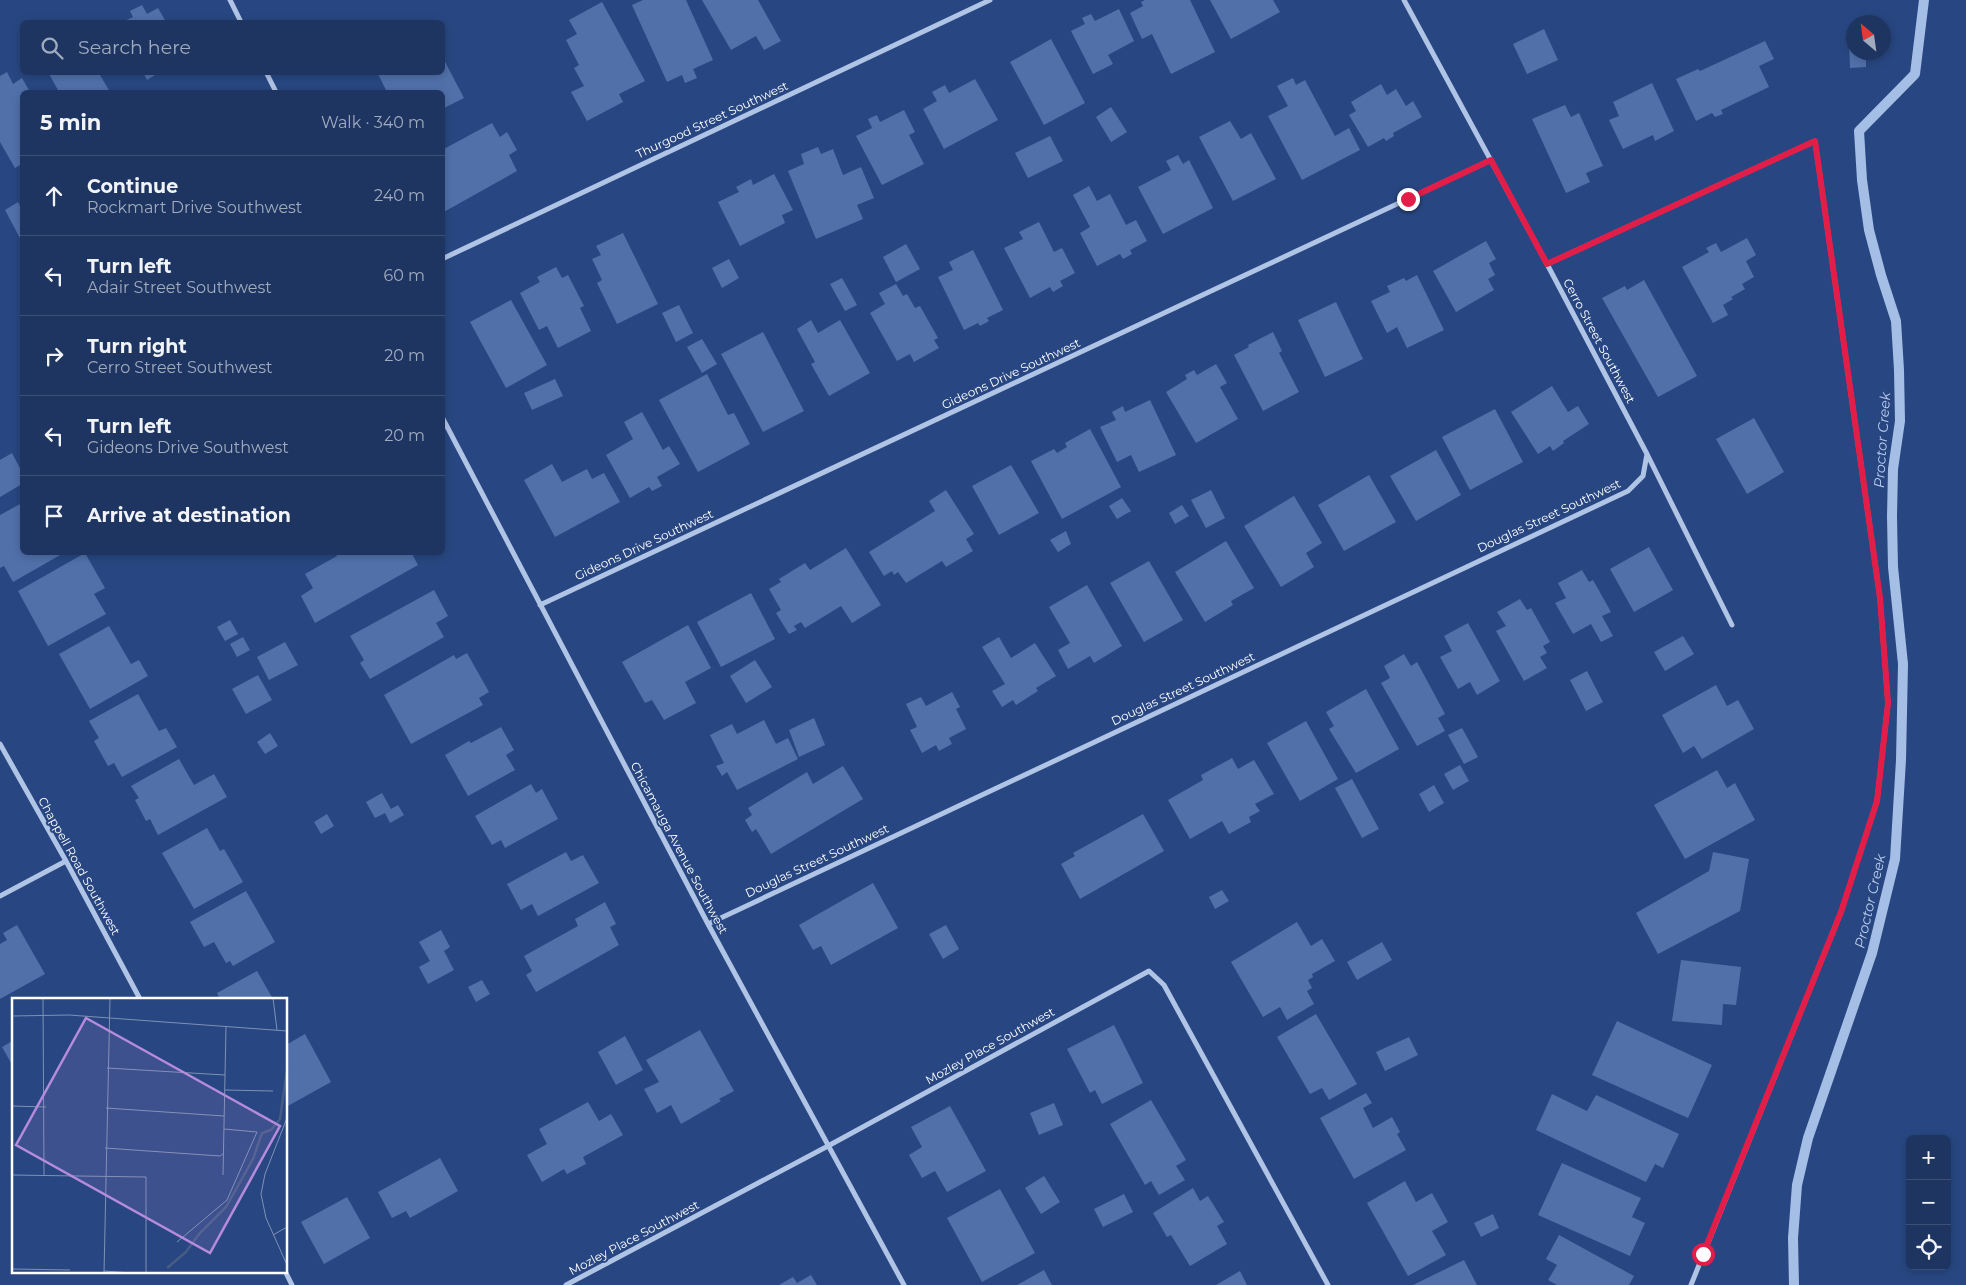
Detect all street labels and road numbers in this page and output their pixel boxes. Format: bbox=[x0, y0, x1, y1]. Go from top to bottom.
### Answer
street label: Thurgood Street Southwest bbox=[633, 78, 790, 161]
street label: Cerro Street Southwest bbox=[1560, 276, 1639, 406]
street label: Gideons Drive Southwest bbox=[939, 335, 1083, 412]
street label: Douglas Street Southwest bbox=[1475, 476, 1623, 555]
street label: Gideons Drive Southwest bbox=[572, 506, 716, 583]
street label: Douglas Street Southwest bbox=[1109, 649, 1257, 728]
street label: Chicamauga Avenue Southwest bbox=[628, 759, 731, 936]
street label: Chappell Road Southwest bbox=[35, 794, 124, 938]
street label: Douglas Street Southwest bbox=[743, 821, 891, 900]
street label: Mozley Place Southwest bbox=[923, 1004, 1057, 1087]
street label: Mozley Place Southwest bbox=[566, 1197, 701, 1278]

